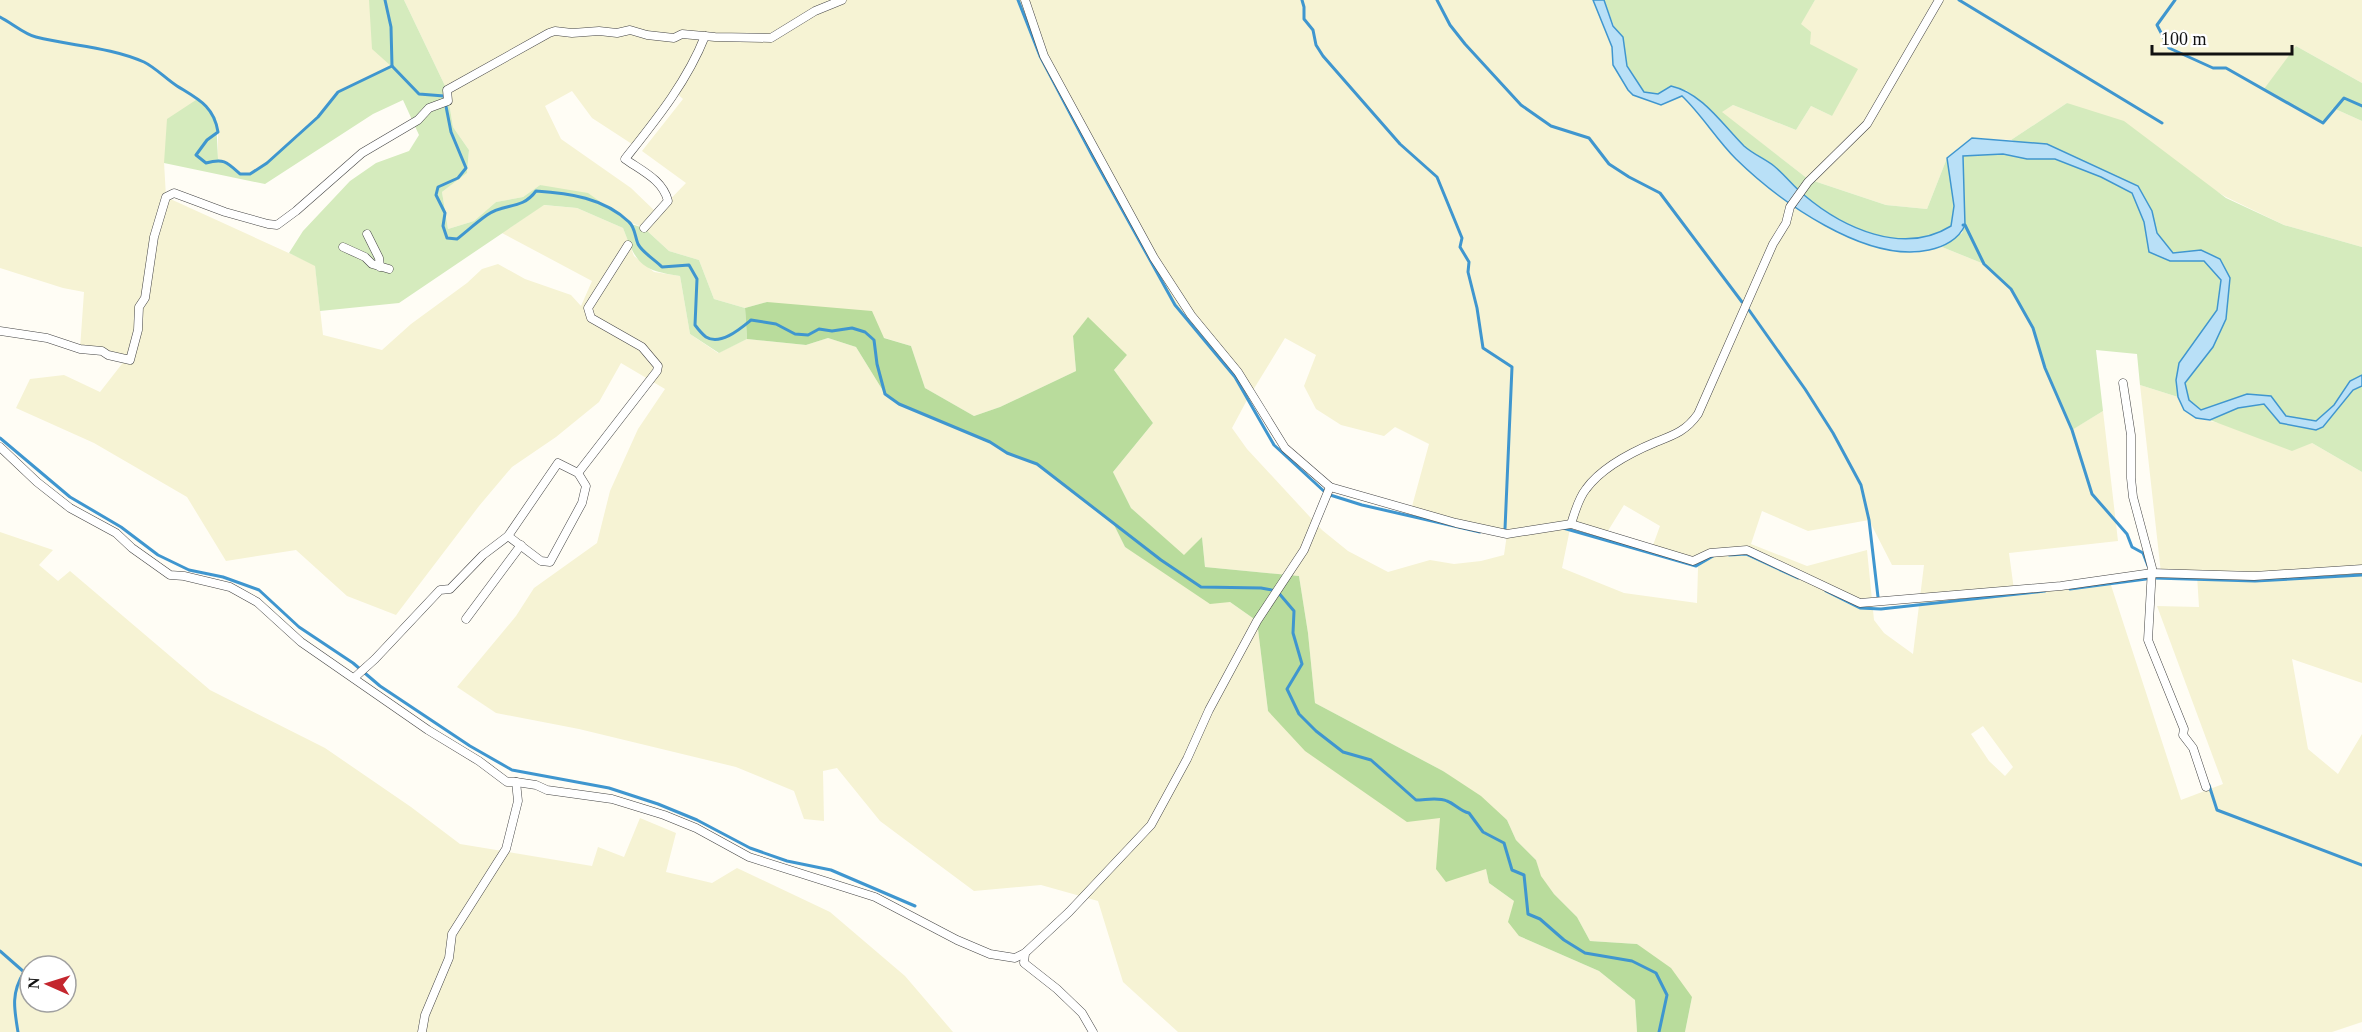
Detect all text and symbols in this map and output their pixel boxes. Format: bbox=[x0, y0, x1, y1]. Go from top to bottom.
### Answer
scale bar bbox=[2152, 18, 2292, 56]
text: 100 m bbox=[2161, 29, 2207, 49]
north arrow bbox=[18, 954, 78, 1014]
text: N bbox=[25, 977, 42, 989]

